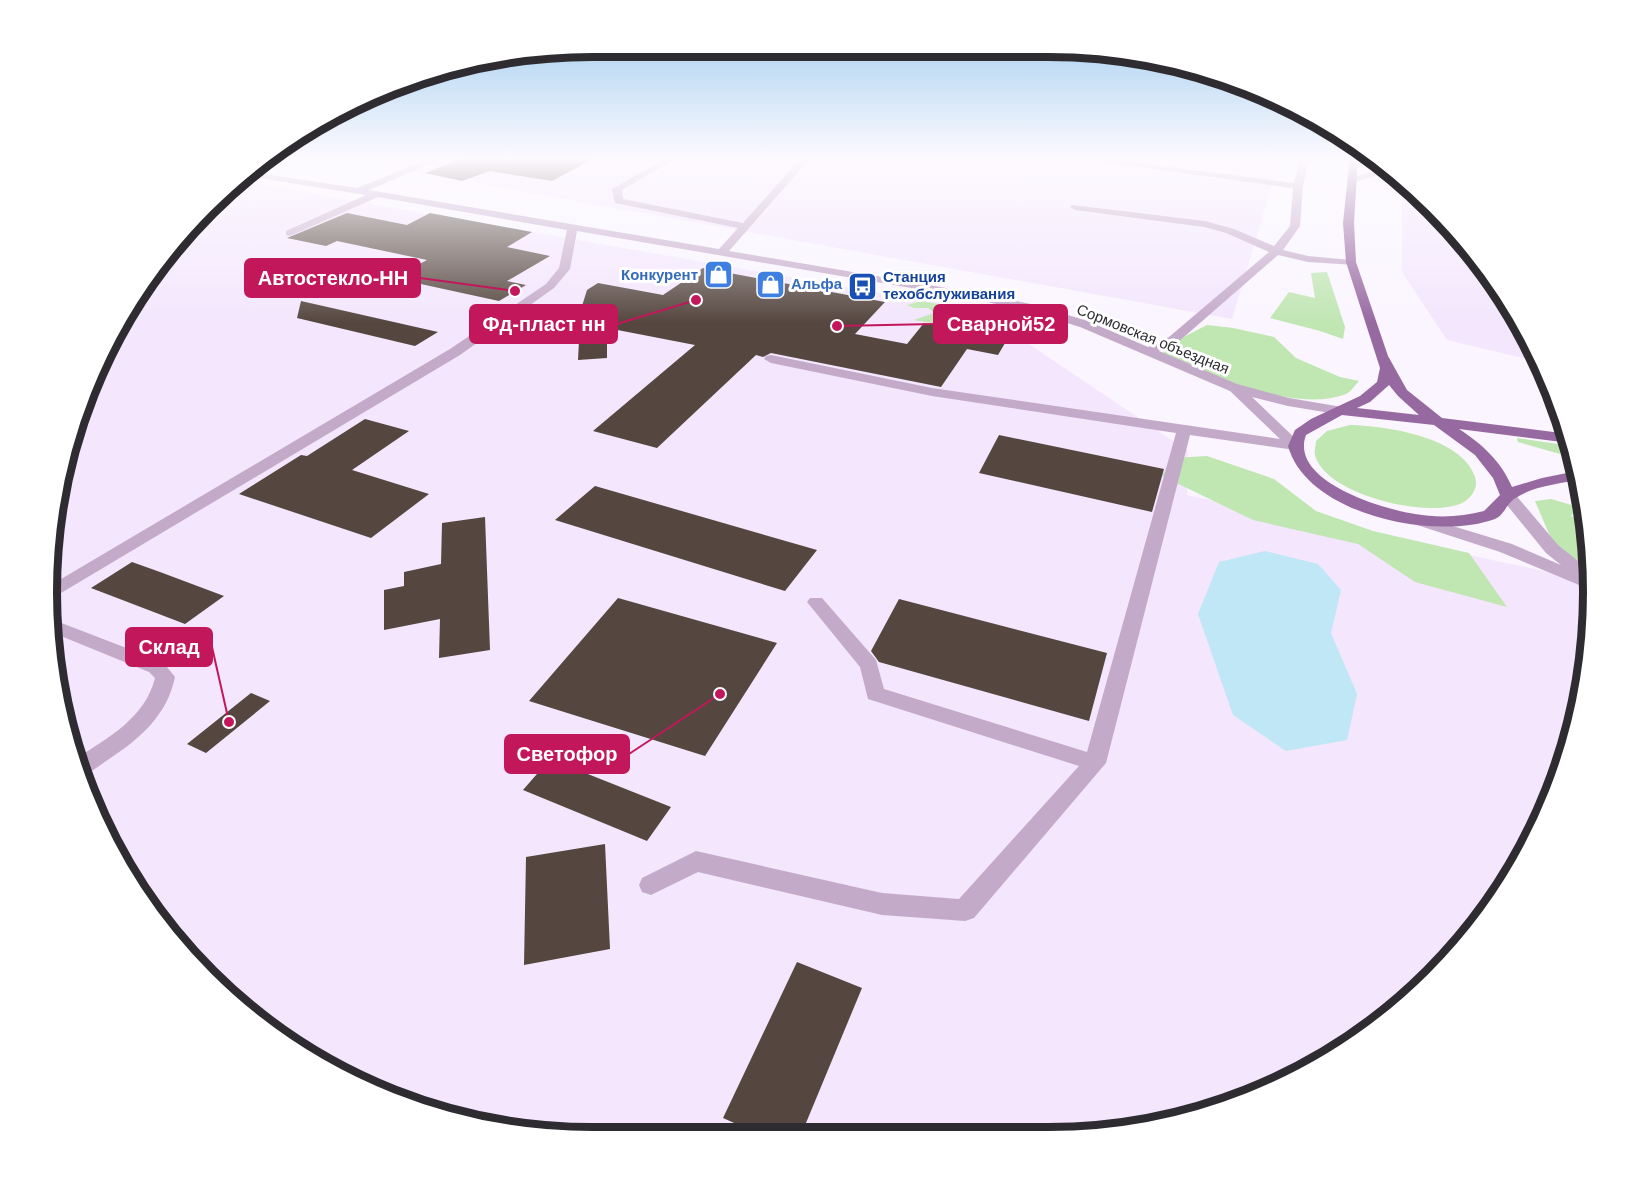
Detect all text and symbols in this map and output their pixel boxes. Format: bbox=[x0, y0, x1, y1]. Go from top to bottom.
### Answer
callout: Автостекло-НН bbox=[245, 259, 420, 297]
shop icon: Конкурент bbox=[703, 259, 735, 291]
place label: Конкурент bbox=[621, 266, 698, 283]
text: Автостекло-НН bbox=[258, 267, 408, 289]
shop icon: Альфа bbox=[754, 268, 786, 300]
place label: Станция техобслуживания bbox=[883, 268, 1015, 302]
bus stop icon: Станция техобслуживания bbox=[846, 270, 878, 302]
place label: Альфа bbox=[791, 275, 843, 292]
street label: Сормовская объездная bbox=[1074, 300, 1232, 377]
callout: Фд-пласт нн bbox=[470, 305, 617, 343]
callout: Сварной52 bbox=[934, 305, 1067, 343]
text: Фд-пласт нн bbox=[483, 313, 605, 335]
text: Сварной52 bbox=[947, 313, 1055, 335]
callout: Склад bbox=[126, 628, 212, 666]
text: Склад bbox=[138, 636, 200, 658]
callout: Светофор bbox=[505, 735, 629, 773]
text: Светофор bbox=[517, 743, 617, 765]

